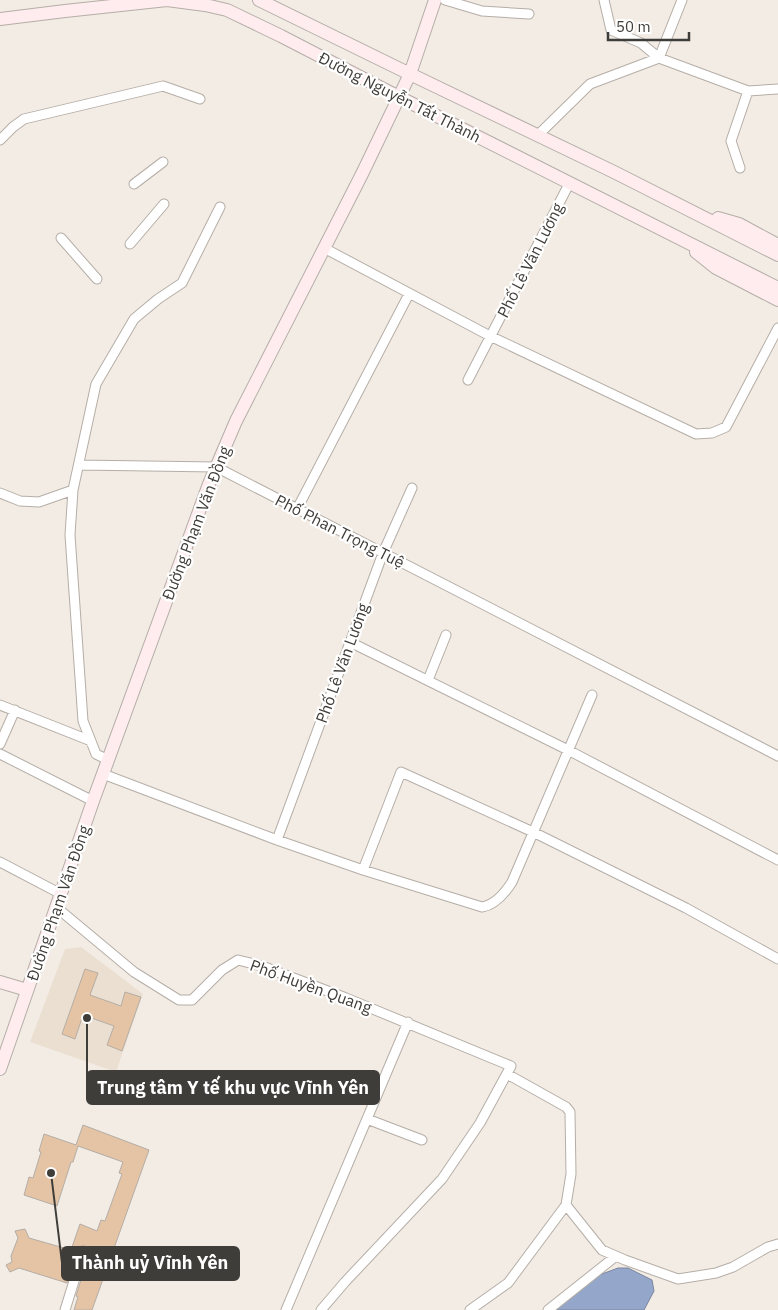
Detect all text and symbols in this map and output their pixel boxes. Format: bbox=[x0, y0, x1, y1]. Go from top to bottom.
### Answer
scale bar bbox=[608, 10, 689, 42]
text: 50 m bbox=[616, 17, 651, 36]
street label: Đường Nguyễn Tất Thành bbox=[316, 47, 484, 147]
street label: Phố Lê Văn Lương bbox=[492, 199, 568, 321]
street label: Đường Phạm Văn Đồng bbox=[157, 443, 235, 603]
street label: Phố Phan Trọng Tuệ bbox=[272, 490, 408, 572]
street label: Phố Lê Văn Lương bbox=[311, 600, 373, 726]
street label: Đường Phạm Văn Đồng bbox=[22, 822, 94, 983]
street label: Phố Huyền Quang bbox=[247, 955, 375, 1017]
callout: Trung tâm Y tế khu vực Vĩnh Yên bbox=[87, 1071, 379, 1104]
text: Trung tâm Y tế khu vực Vĩnh Yên bbox=[97, 1075, 369, 1099]
callout: Thành uỷ Vĩnh Yên bbox=[62, 1247, 239, 1280]
text: Thành uỷ Vĩnh Yên bbox=[72, 1251, 228, 1274]

